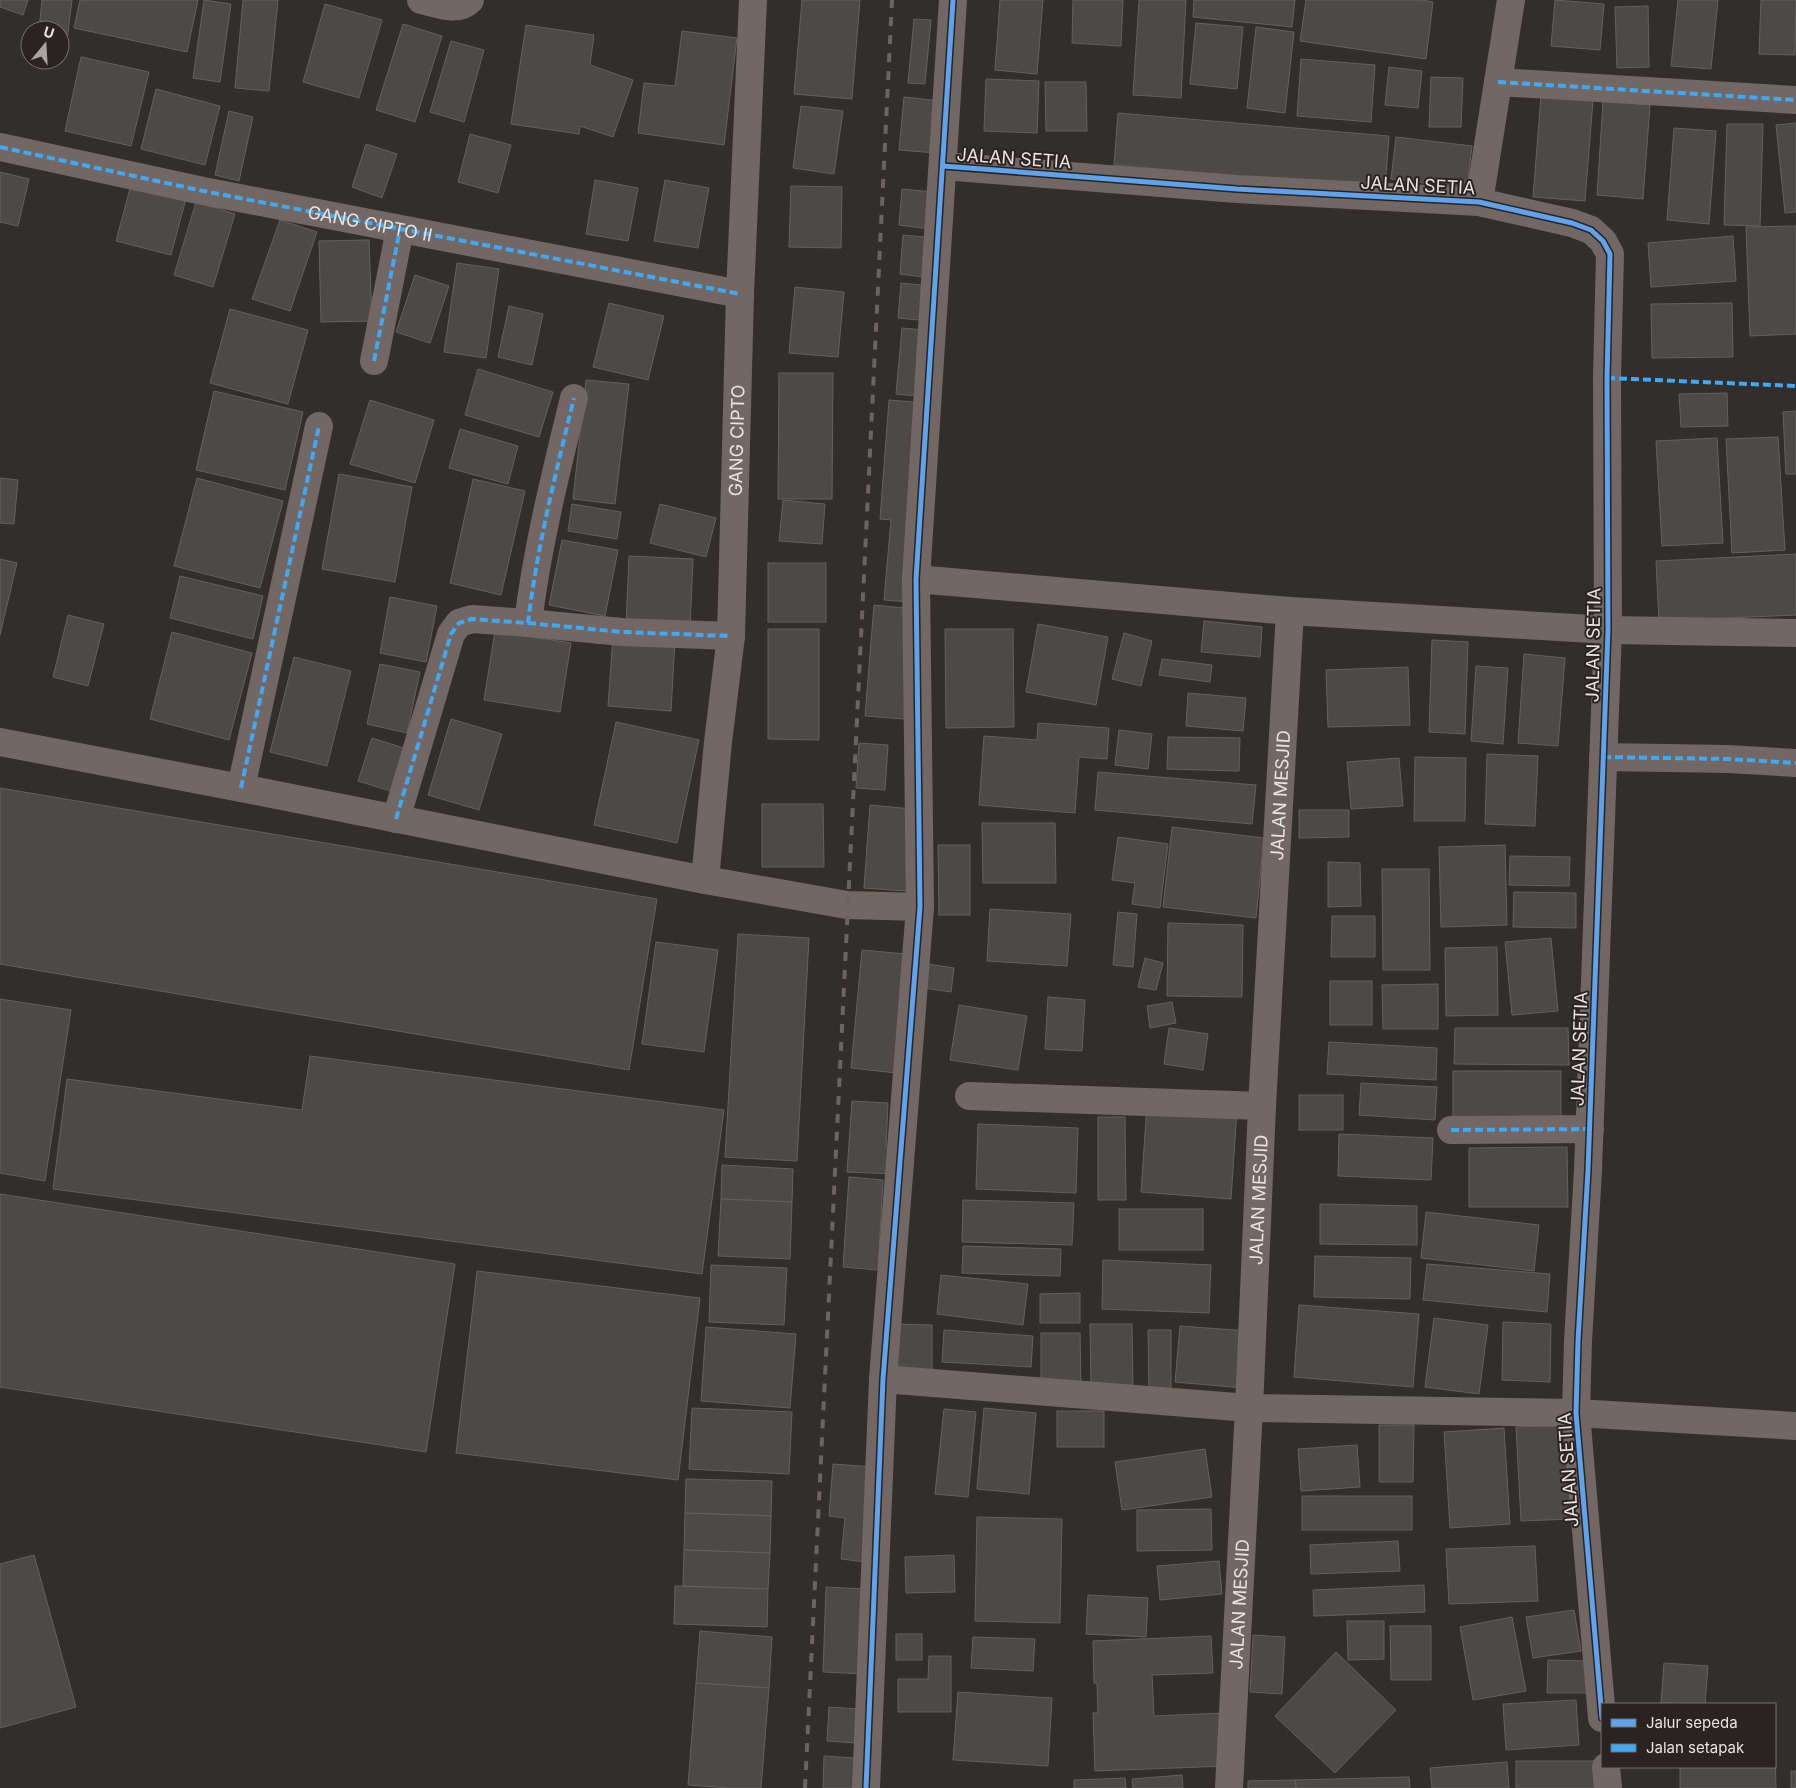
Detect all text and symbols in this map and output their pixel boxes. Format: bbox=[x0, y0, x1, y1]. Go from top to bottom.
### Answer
north arrow bbox=[20, 20, 70, 70]
text: U bbox=[42, 22, 57, 42]
street label: JALAN SETIA bbox=[956, 144, 1072, 172]
street label: JALAN SETIA bbox=[1360, 172, 1476, 198]
street label: GANG CIPTO II bbox=[306, 201, 434, 245]
street label: GANG CIPTO bbox=[724, 384, 748, 497]
street label: JALAN SETIA bbox=[1581, 587, 1605, 703]
street label: JALAN MESJID bbox=[1265, 730, 1294, 861]
street label: JALAN SETIA bbox=[1567, 991, 1591, 1107]
street label: JALAN MESJID bbox=[1245, 1134, 1271, 1265]
street label: JALAN SETIA bbox=[1554, 1412, 1582, 1528]
street label: JALAN MESJID bbox=[1225, 1539, 1253, 1670]
legend bbox=[1601, 1703, 1776, 1768]
text: Jalur sepeda bbox=[1646, 1713, 1738, 1732]
text: Jalan setapak bbox=[1646, 1738, 1745, 1757]

